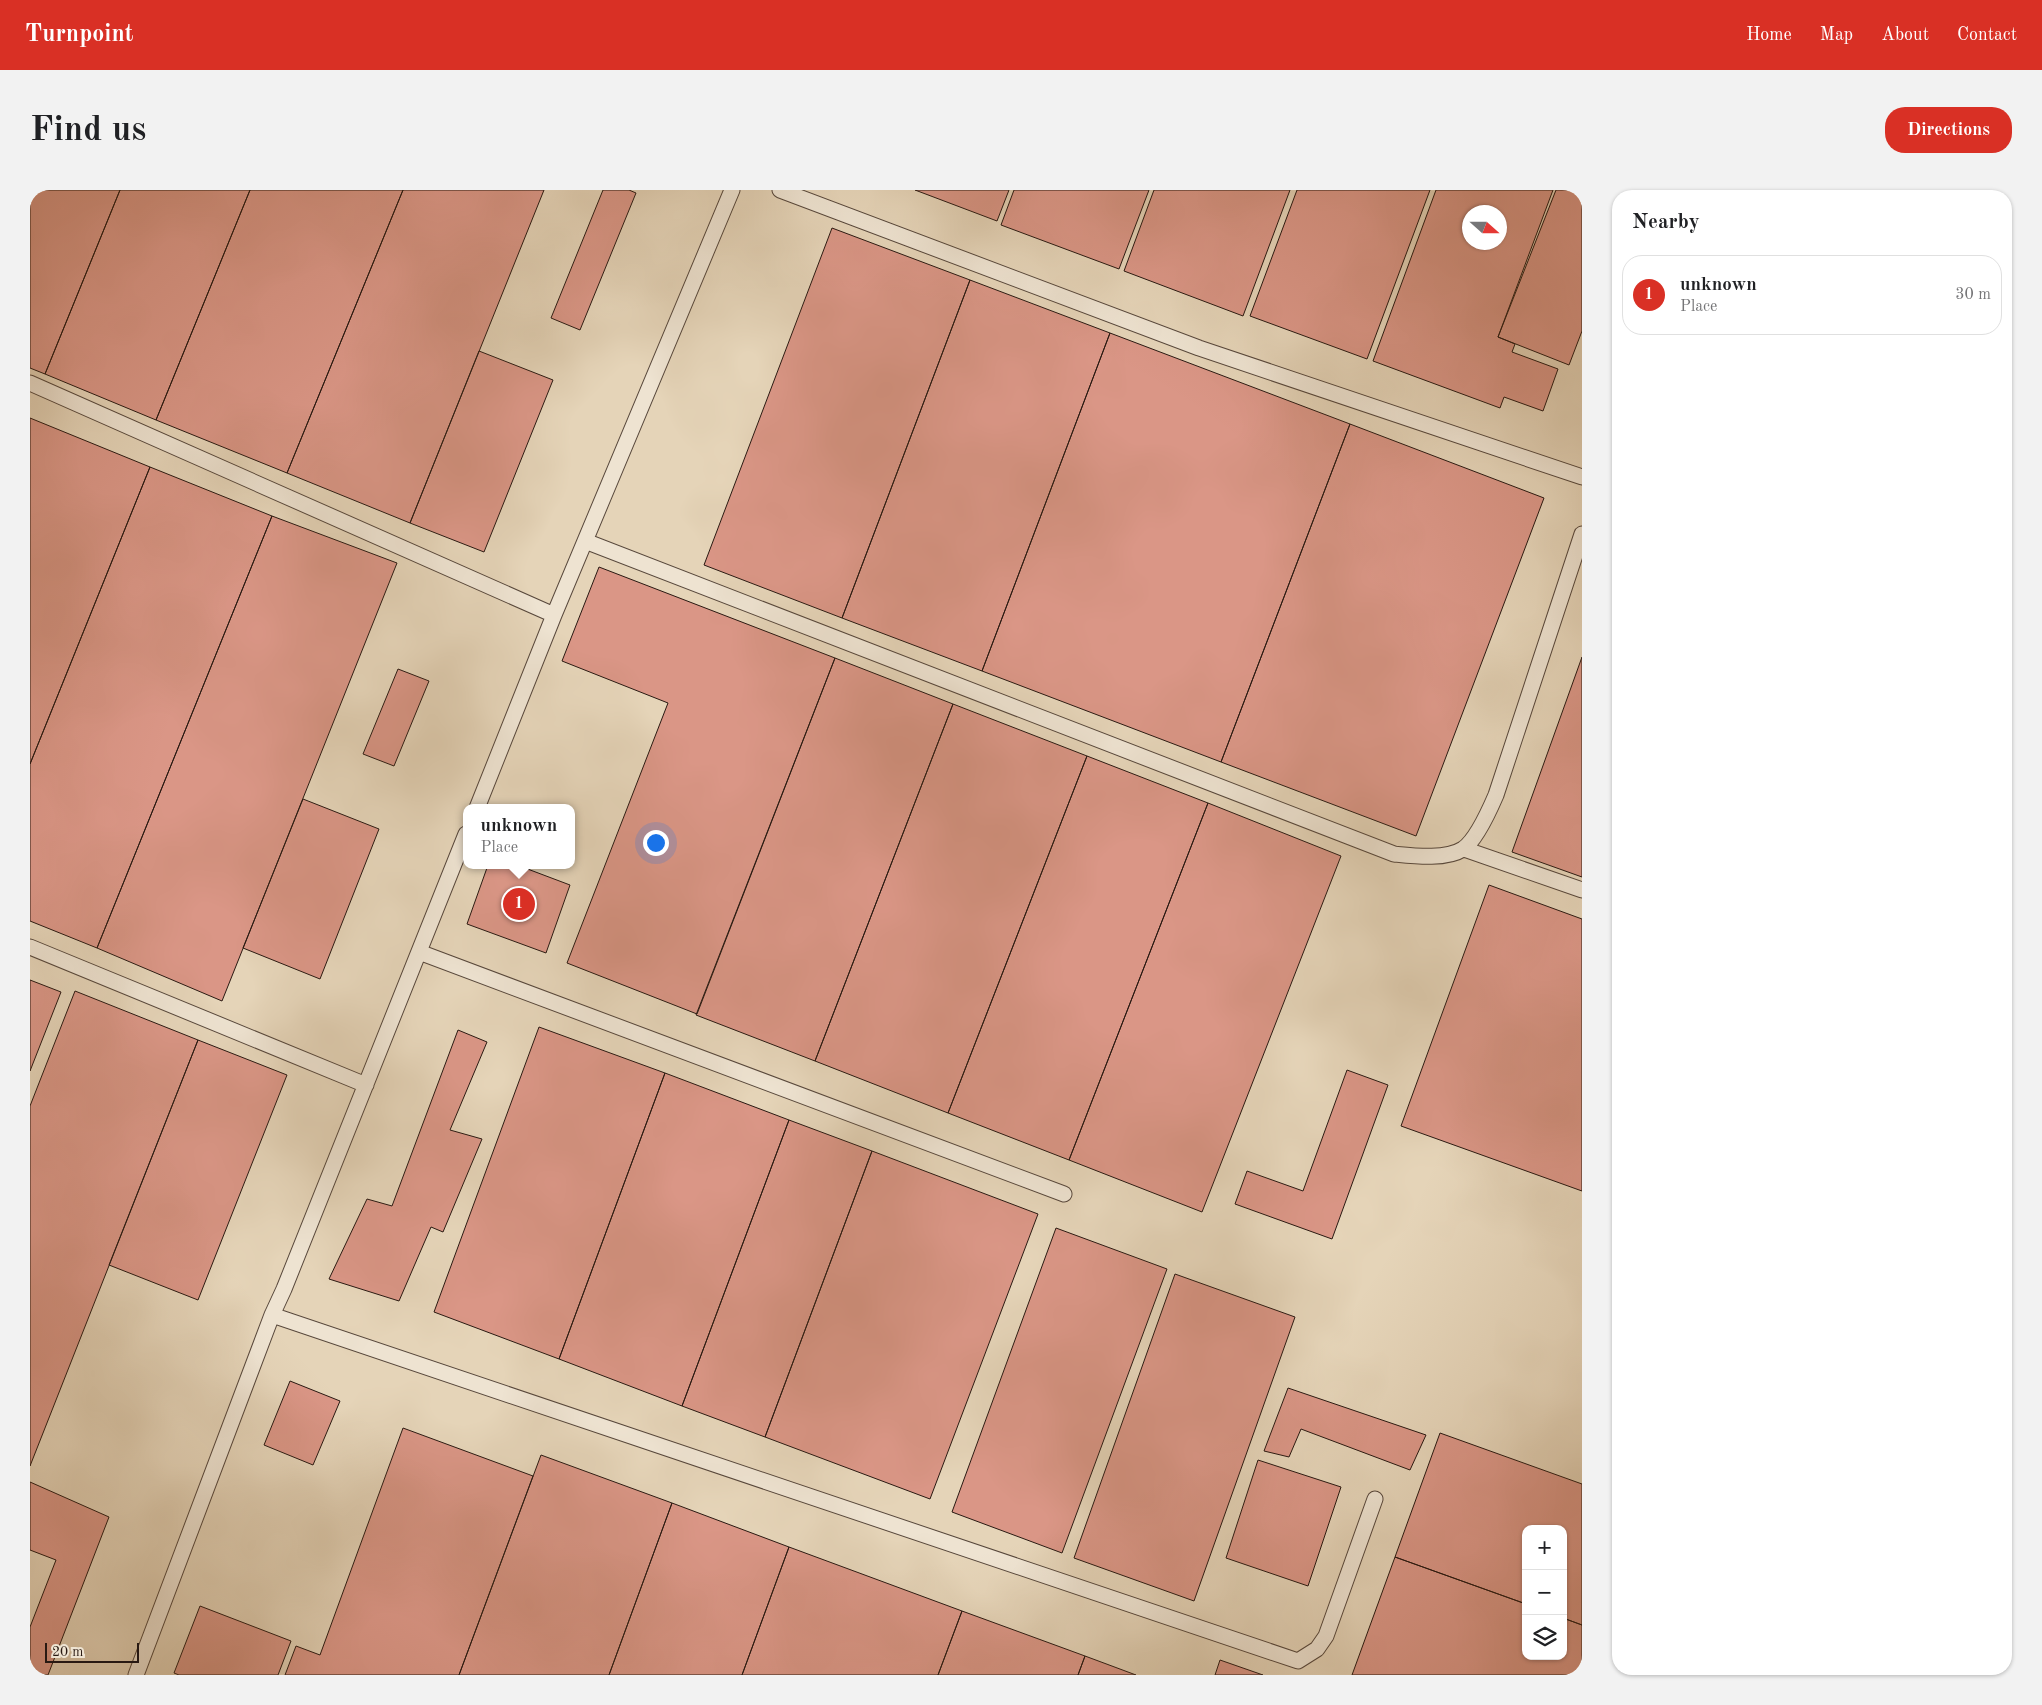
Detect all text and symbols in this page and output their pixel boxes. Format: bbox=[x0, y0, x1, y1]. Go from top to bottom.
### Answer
text: Turnpoint bbox=[25, 23, 133, 47]
text: Home bbox=[1746, 26, 1792, 44]
text: Map bbox=[1820, 26, 1853, 44]
text: About bbox=[1881, 26, 1929, 44]
text: Contact bbox=[1957, 26, 2017, 44]
button: Directions bbox=[1885, 107, 2012, 153]
text: Find us bbox=[30, 113, 146, 148]
north arrow bbox=[1462, 205, 1507, 250]
text: Nearby bbox=[1632, 212, 1700, 233]
text: unknown bbox=[1680, 276, 1757, 295]
text: 1 bbox=[1644, 287, 1654, 303]
text: 30 m bbox=[1955, 287, 1991, 303]
text: Place bbox=[1680, 299, 1717, 315]
popup bbox=[463, 804, 575, 869]
text: unknown bbox=[481, 817, 557, 836]
your location bbox=[643, 830, 669, 856]
text: Place bbox=[481, 840, 518, 856]
pin: 1 bbox=[503, 885, 535, 923]
map controls bbox=[1522, 1525, 1567, 1660]
button: + bbox=[1522, 1525, 1567, 1570]
button: − bbox=[1522, 1570, 1567, 1615]
button: layers bbox=[1522, 1615, 1567, 1660]
scale bar bbox=[45, 1640, 139, 1663]
text: 20 m bbox=[52, 1645, 83, 1659]

